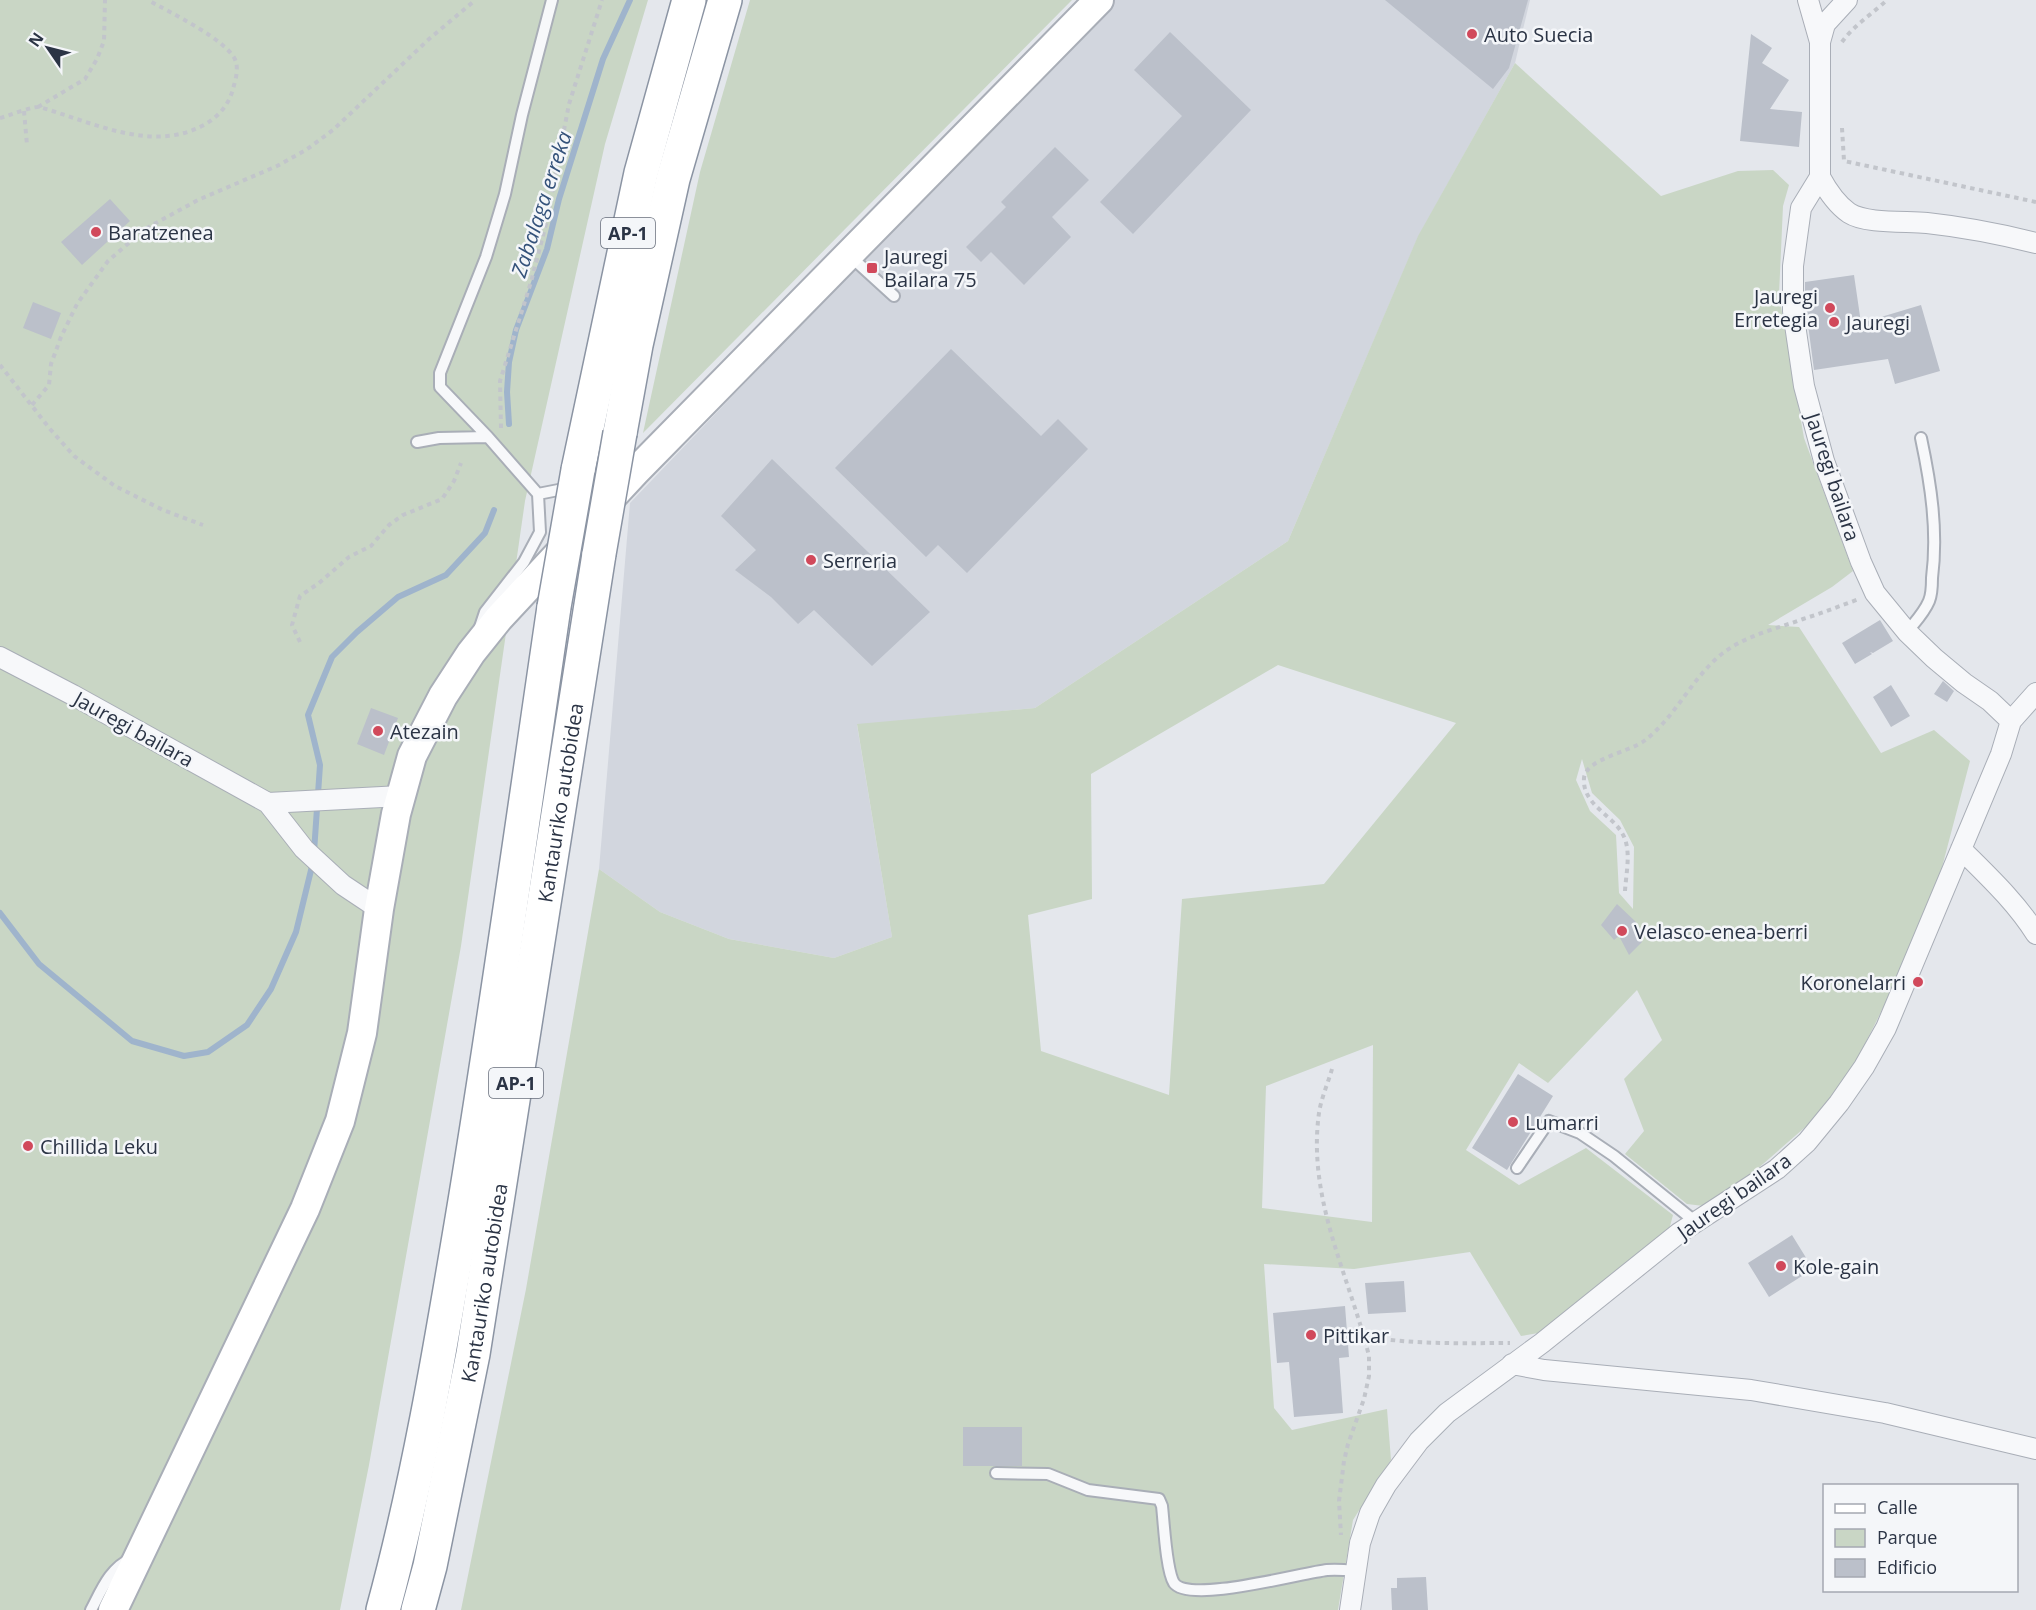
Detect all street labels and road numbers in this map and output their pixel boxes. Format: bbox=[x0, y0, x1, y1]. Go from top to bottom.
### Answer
road number: AP-1 bbox=[601, 218, 655, 248]
street label: Jauregi bailara bbox=[1799, 408, 1866, 544]
street label: Jauregi bailara bbox=[67, 684, 199, 773]
street label: Kantauriko autobidea bbox=[531, 701, 589, 904]
road number: AP-1 bbox=[489, 1068, 543, 1098]
street label: Jauregi bailara bbox=[1670, 1147, 1796, 1246]
street label: Kantauriko autobidea bbox=[454, 1181, 513, 1385]

